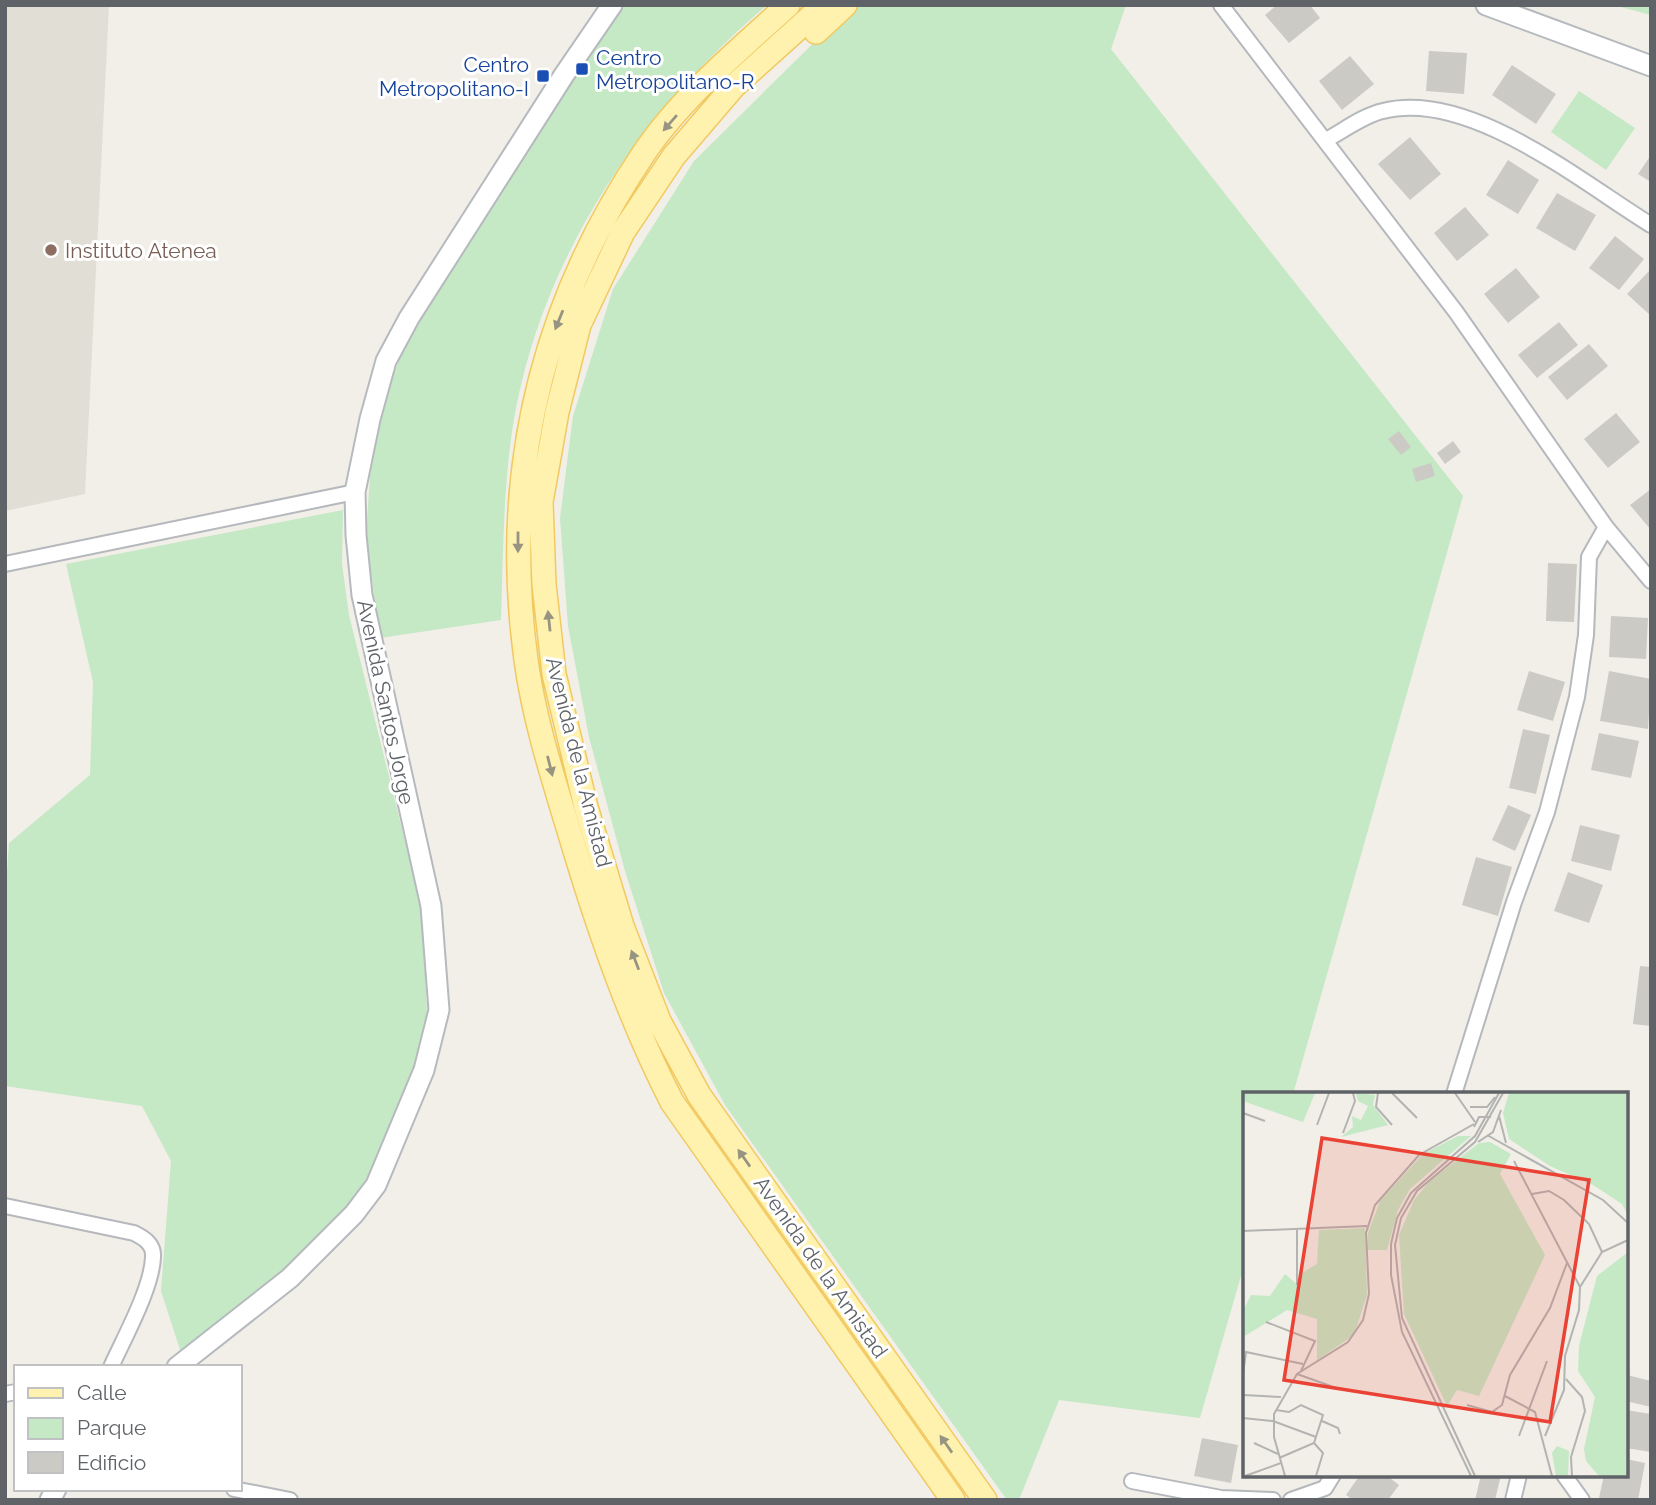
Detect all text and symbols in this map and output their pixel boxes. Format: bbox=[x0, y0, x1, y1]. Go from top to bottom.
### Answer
place label: Centro Metropolitano-R bbox=[596, 45, 755, 94]
place label: Centro Metropolitano-I bbox=[379, 52, 529, 101]
marker: Centro Metropolitano-R bbox=[574, 61, 590, 77]
marker: Centro Metropolitano-I bbox=[535, 68, 551, 84]
one-way arrow bbox=[663, 114, 678, 131]
place label: Instituto Atenea bbox=[65, 238, 217, 263]
marker: Instituto Atenea bbox=[43, 242, 59, 258]
one-way arrow bbox=[554, 309, 565, 330]
one-way arrow bbox=[512, 531, 524, 553]
street label: Avenida Santos Jorge bbox=[352, 597, 420, 807]
one-way arrow bbox=[543, 610, 554, 632]
street label: Avenida de la Amistad bbox=[541, 654, 617, 870]
one-way arrow bbox=[545, 755, 556, 777]
one-way arrow bbox=[629, 949, 640, 970]
inset map bbox=[1243, 1092, 1628, 1477]
one-way arrow bbox=[737, 1149, 751, 1167]
street label: Avenida de la Amistad bbox=[749, 1171, 893, 1363]
legend bbox=[14, 1365, 242, 1491]
text: Calle bbox=[77, 1380, 127, 1405]
text: Parque bbox=[77, 1415, 146, 1440]
one-way arrow bbox=[939, 1435, 953, 1453]
text: Edificio bbox=[77, 1450, 146, 1475]

